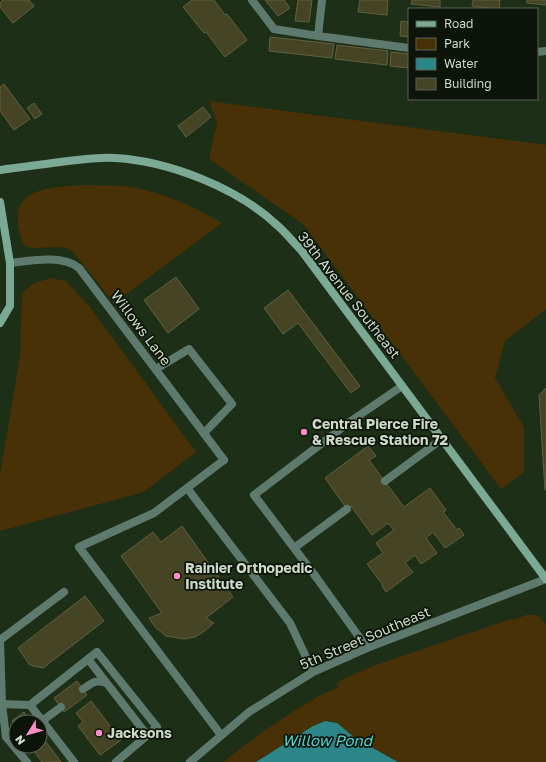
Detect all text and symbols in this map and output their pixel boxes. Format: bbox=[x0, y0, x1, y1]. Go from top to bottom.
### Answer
legend bbox=[408, 8, 538, 100]
text: Road bbox=[444, 16, 473, 31]
text: Park bbox=[444, 36, 470, 51]
text: Water bbox=[444, 56, 478, 71]
text: Building bbox=[444, 76, 492, 91]
street label: 39th Avenue Southeast bbox=[295, 228, 404, 362]
street label: Willows Lane bbox=[108, 287, 175, 368]
place label: Central Pierce Fire & Rescue Station 72 bbox=[312, 415, 449, 448]
marker: Central Pierce Fire & Rescue Station 72 bbox=[299, 427, 309, 437]
place label: Rainier Orthopedic Institute bbox=[185, 559, 312, 592]
marker: Rainier Orthopedic Institute bbox=[172, 571, 182, 581]
street label: 5th Street Southeast bbox=[297, 602, 433, 673]
north arrow bbox=[8, 714, 48, 754]
place label: Jacksons bbox=[107, 724, 172, 741]
marker: Jacksons bbox=[94, 728, 104, 738]
water label: Willow Pond bbox=[282, 731, 374, 749]
text: N bbox=[12, 733, 27, 748]

